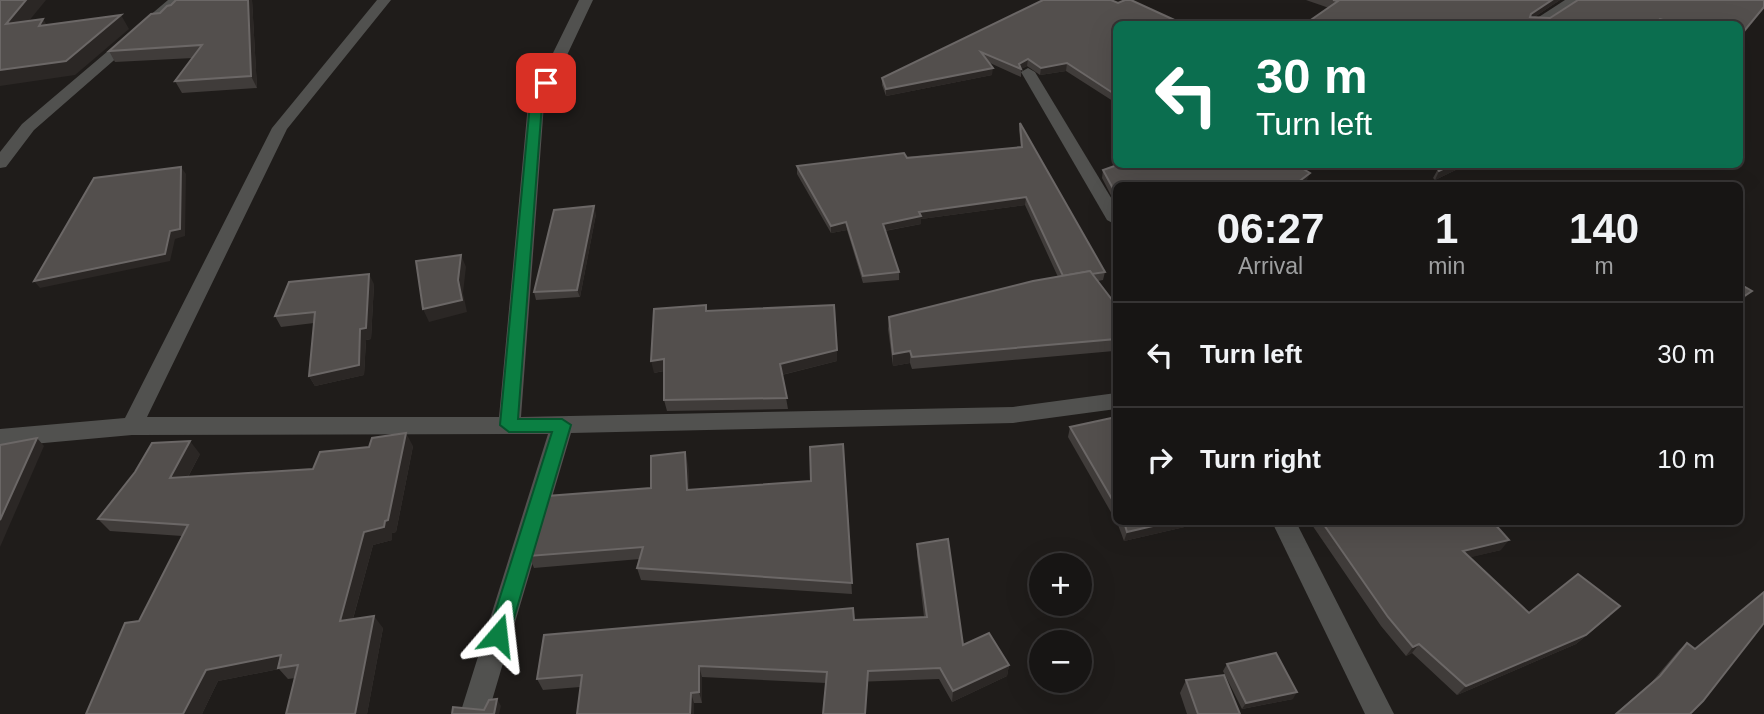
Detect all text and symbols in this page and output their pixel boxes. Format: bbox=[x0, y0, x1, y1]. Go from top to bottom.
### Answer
icon: left bbox=[1141, 49, 1232, 140]
text: 30 m bbox=[1256, 49, 1368, 103]
pin bbox=[516, 53, 576, 113]
icon: arrive bbox=[527, 64, 565, 102]
text: Turn left bbox=[1256, 106, 1372, 142]
text: 06:27 bbox=[1217, 205, 1324, 252]
text: 1 bbox=[1435, 205, 1458, 252]
text: 140 bbox=[1569, 205, 1639, 252]
text: Arrival bbox=[1238, 253, 1303, 279]
text: min bbox=[1428, 253, 1465, 279]
text: m bbox=[1595, 253, 1614, 279]
icon: left bbox=[1141, 336, 1179, 374]
text: Turn left bbox=[1200, 339, 1302, 369]
text: 30 m bbox=[1657, 339, 1715, 369]
icon: right bbox=[1141, 441, 1179, 479]
text: Turn right bbox=[1200, 444, 1321, 474]
text: 10 m bbox=[1657, 444, 1715, 474]
map controls bbox=[1029, 553, 1092, 693]
button: + bbox=[1029, 553, 1092, 616]
position arrow bbox=[461, 598, 535, 672]
button: − bbox=[1029, 630, 1092, 693]

